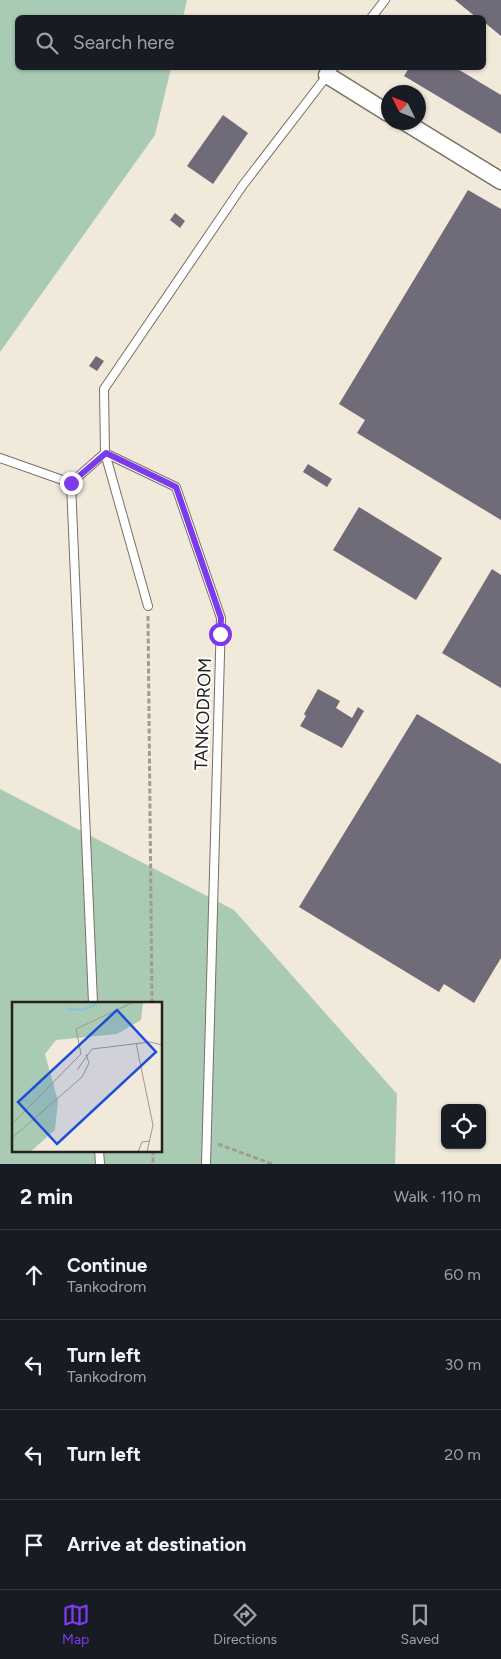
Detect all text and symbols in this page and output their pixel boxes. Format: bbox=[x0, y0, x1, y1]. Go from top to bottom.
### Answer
search box bbox=[15, 15, 486, 70]
icon: search bbox=[33, 29, 61, 57]
text: Search here bbox=[73, 31, 175, 54]
north arrow bbox=[381, 85, 426, 130]
route end bbox=[60, 472, 83, 495]
route start bbox=[209, 623, 232, 646]
street label: TANKODROM bbox=[190, 657, 216, 771]
inset map bbox=[12, 1002, 162, 1152]
map controls bbox=[441, 1104, 486, 1149]
button: locate bbox=[441, 1104, 486, 1149]
text: 2 min bbox=[20, 1184, 73, 1209]
text: Walk · 110 m bbox=[394, 1187, 481, 1206]
text: Continue bbox=[67, 1254, 147, 1277]
icon: ahead bbox=[20, 1261, 48, 1289]
text: 60 m bbox=[444, 1265, 481, 1284]
text: Tankodrom bbox=[67, 1277, 146, 1296]
text: Turn left bbox=[67, 1344, 141, 1367]
icon: left bbox=[20, 1351, 48, 1379]
text: 30 m bbox=[444, 1355, 481, 1374]
text: Tankodrom bbox=[67, 1367, 146, 1386]
icon: left bbox=[20, 1441, 48, 1469]
text: Turn left bbox=[67, 1443, 141, 1466]
text: 20 m bbox=[444, 1445, 481, 1464]
icon: arrive bbox=[20, 1531, 48, 1559]
text: Arrive at destination bbox=[67, 1533, 246, 1556]
tab: Map bbox=[62, 1601, 90, 1648]
tab: Directions bbox=[213, 1601, 277, 1648]
tab: Saved bbox=[401, 1601, 439, 1648]

